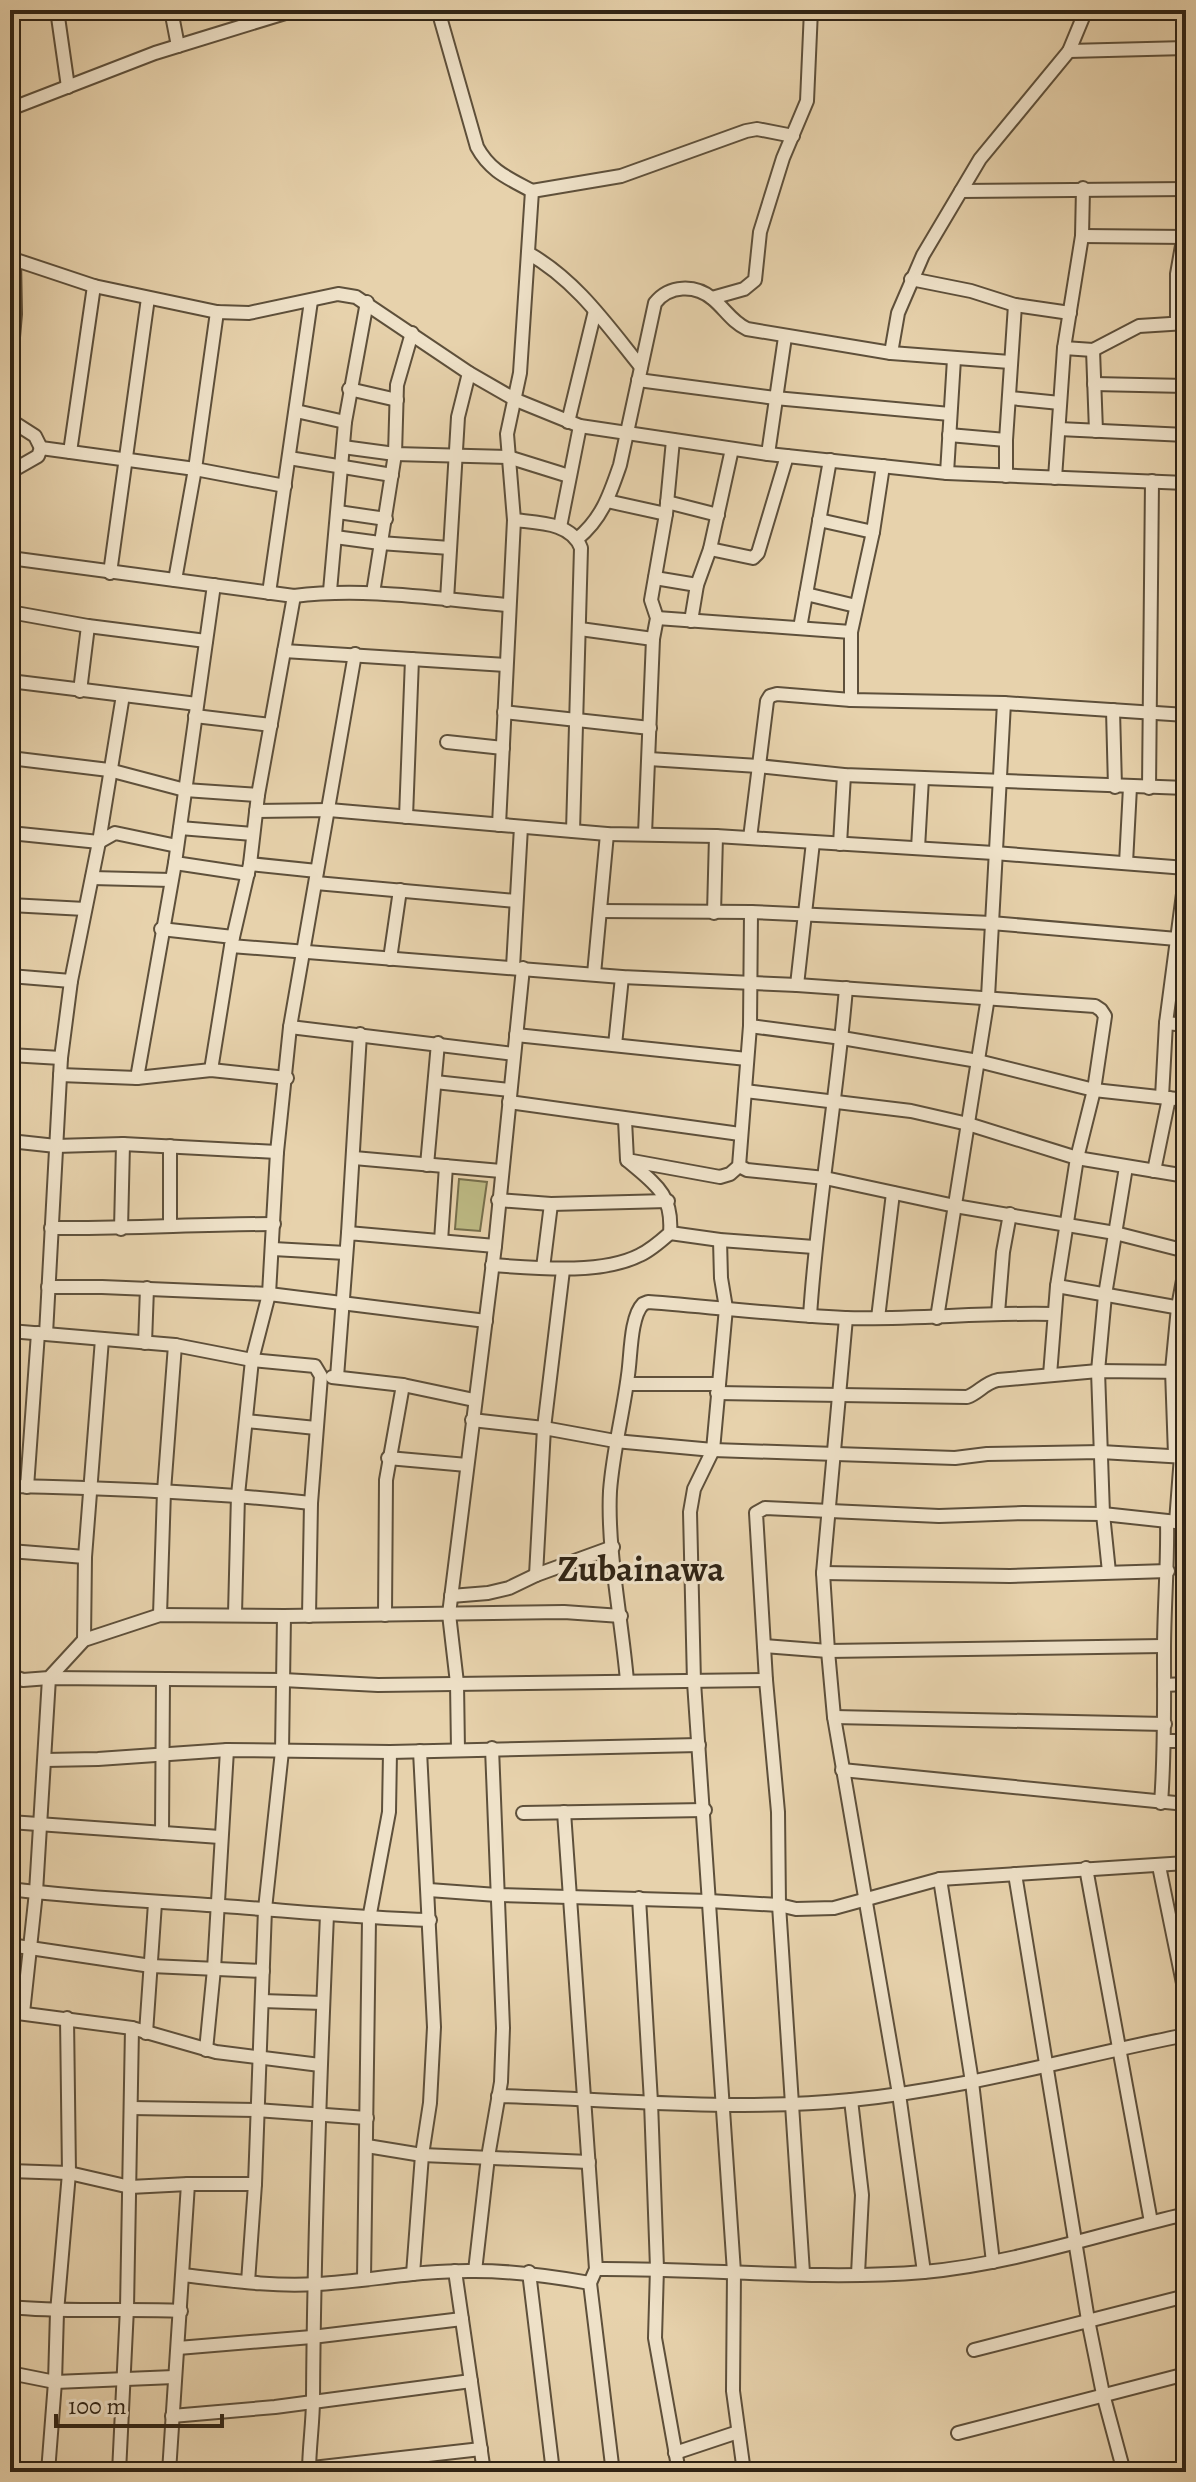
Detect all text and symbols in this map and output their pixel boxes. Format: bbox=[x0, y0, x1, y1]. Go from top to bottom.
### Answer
district label: Zubainawa bbox=[557, 1544, 725, 1593]
scale bar bbox=[56, 2378, 222, 2428]
text: 100 m bbox=[68, 2390, 127, 2422]

